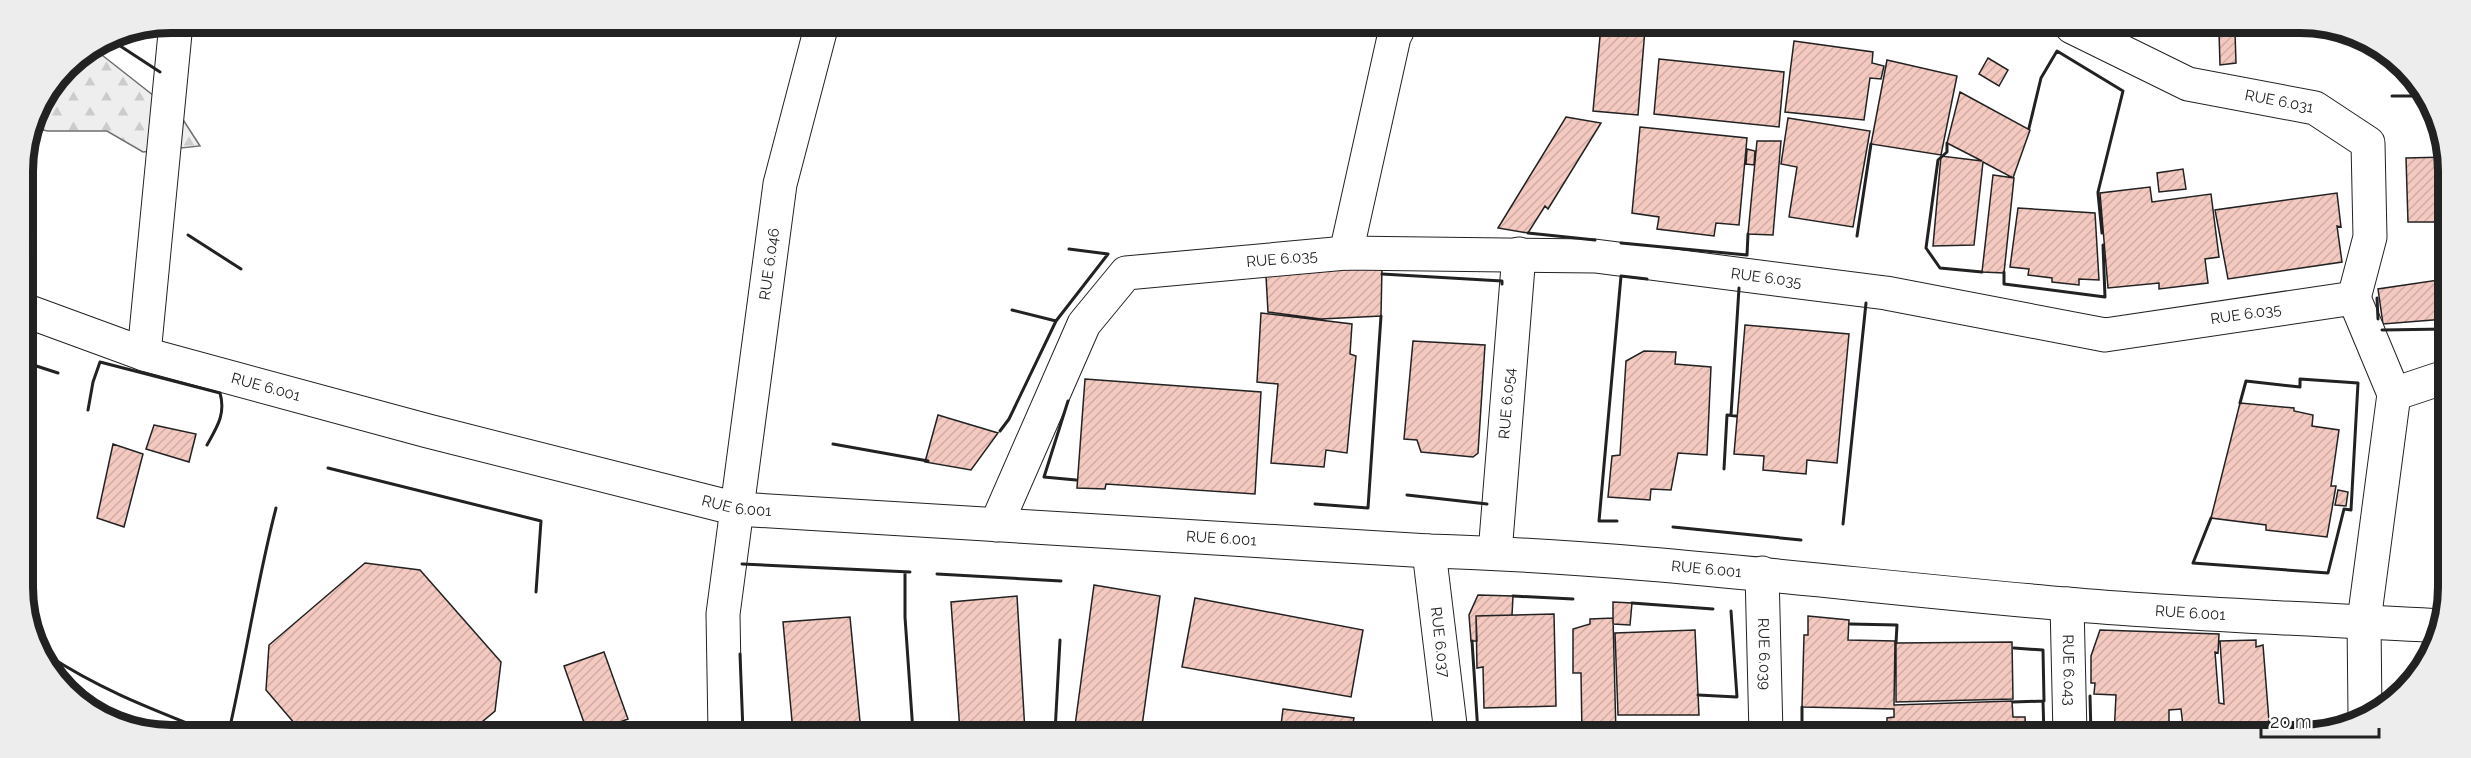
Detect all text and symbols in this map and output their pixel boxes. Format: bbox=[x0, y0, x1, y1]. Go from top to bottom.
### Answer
street label: RUE 6.031 bbox=[2243, 86, 2316, 117]
street label: RUE 6.046 bbox=[756, 227, 783, 301]
street label: RUE 6.035 bbox=[1246, 247, 1318, 271]
street label: RUE 6.035 bbox=[1730, 264, 1803, 291]
street label: RUE 6.035 bbox=[2209, 300, 2282, 328]
street label: RUE 6.054 bbox=[1495, 367, 1519, 440]
street label: RUE 6.001 bbox=[229, 369, 303, 405]
street label: RUE 6.001 bbox=[700, 491, 773, 520]
street label: RUE 6.001 bbox=[1185, 527, 1258, 550]
street label: RUE 6.001 bbox=[1670, 557, 1743, 581]
street label: RUE 6.001 bbox=[2154, 602, 2227, 624]
street label: RUE 6.037 bbox=[1427, 606, 1453, 679]
street label: RUE 6.039 bbox=[1754, 618, 1774, 690]
street label: RUE 6.043 bbox=[2059, 634, 2078, 706]
scale bar bbox=[2261, 701, 2380, 739]
text: 20 m bbox=[2270, 711, 2312, 732]

